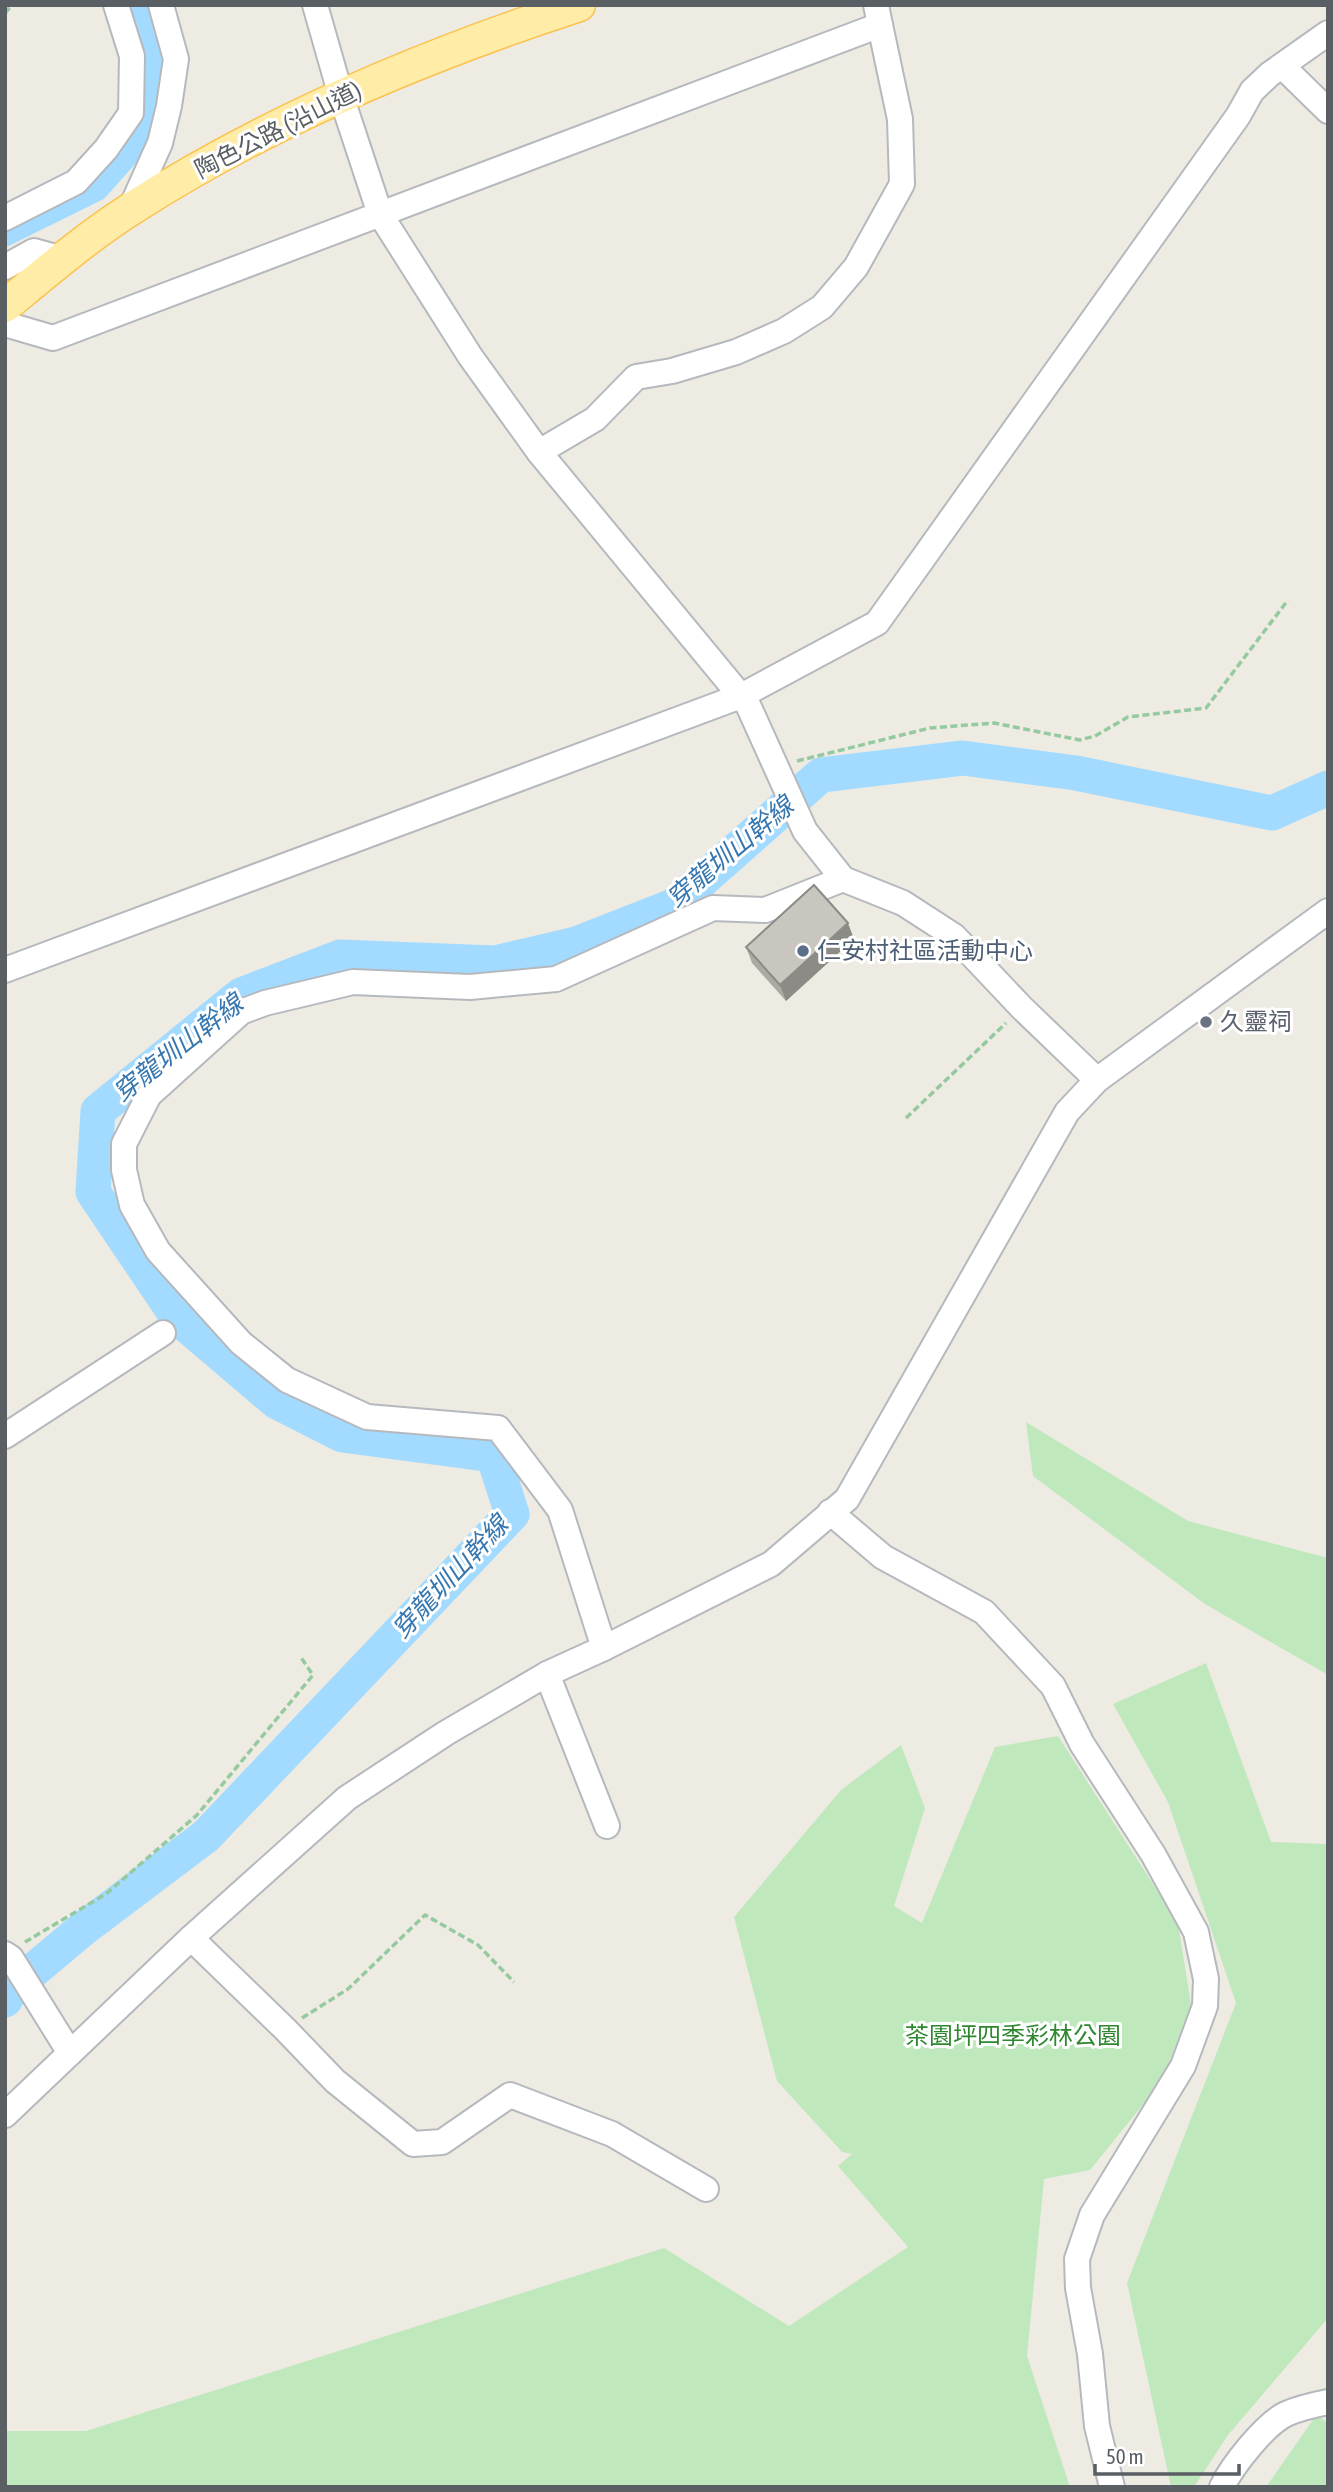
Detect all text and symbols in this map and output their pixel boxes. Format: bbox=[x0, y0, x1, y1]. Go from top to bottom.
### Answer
street label: 陶色公路 (沿山道) bbox=[190, 76, 365, 183]
water label: 穿龍圳山幹線 bbox=[661, 788, 802, 914]
place label: 仁安村社區活動中心 bbox=[817, 937, 1033, 964]
marker: 仁安村社區活動中心 bbox=[795, 943, 811, 959]
water label: 穿龍圳山幹線 bbox=[107, 986, 251, 1108]
place label: 久靈祠 bbox=[1220, 1008, 1292, 1035]
marker: 久靈祠 bbox=[1198, 1014, 1214, 1030]
water label: 穿龍圳山幹線 bbox=[386, 1508, 516, 1644]
park label: 茶園坪四季彩林公園 bbox=[905, 2022, 1121, 2049]
scale bar bbox=[1095, 2432, 1238, 2476]
text: 50 m bbox=[1106, 2444, 1144, 2468]

